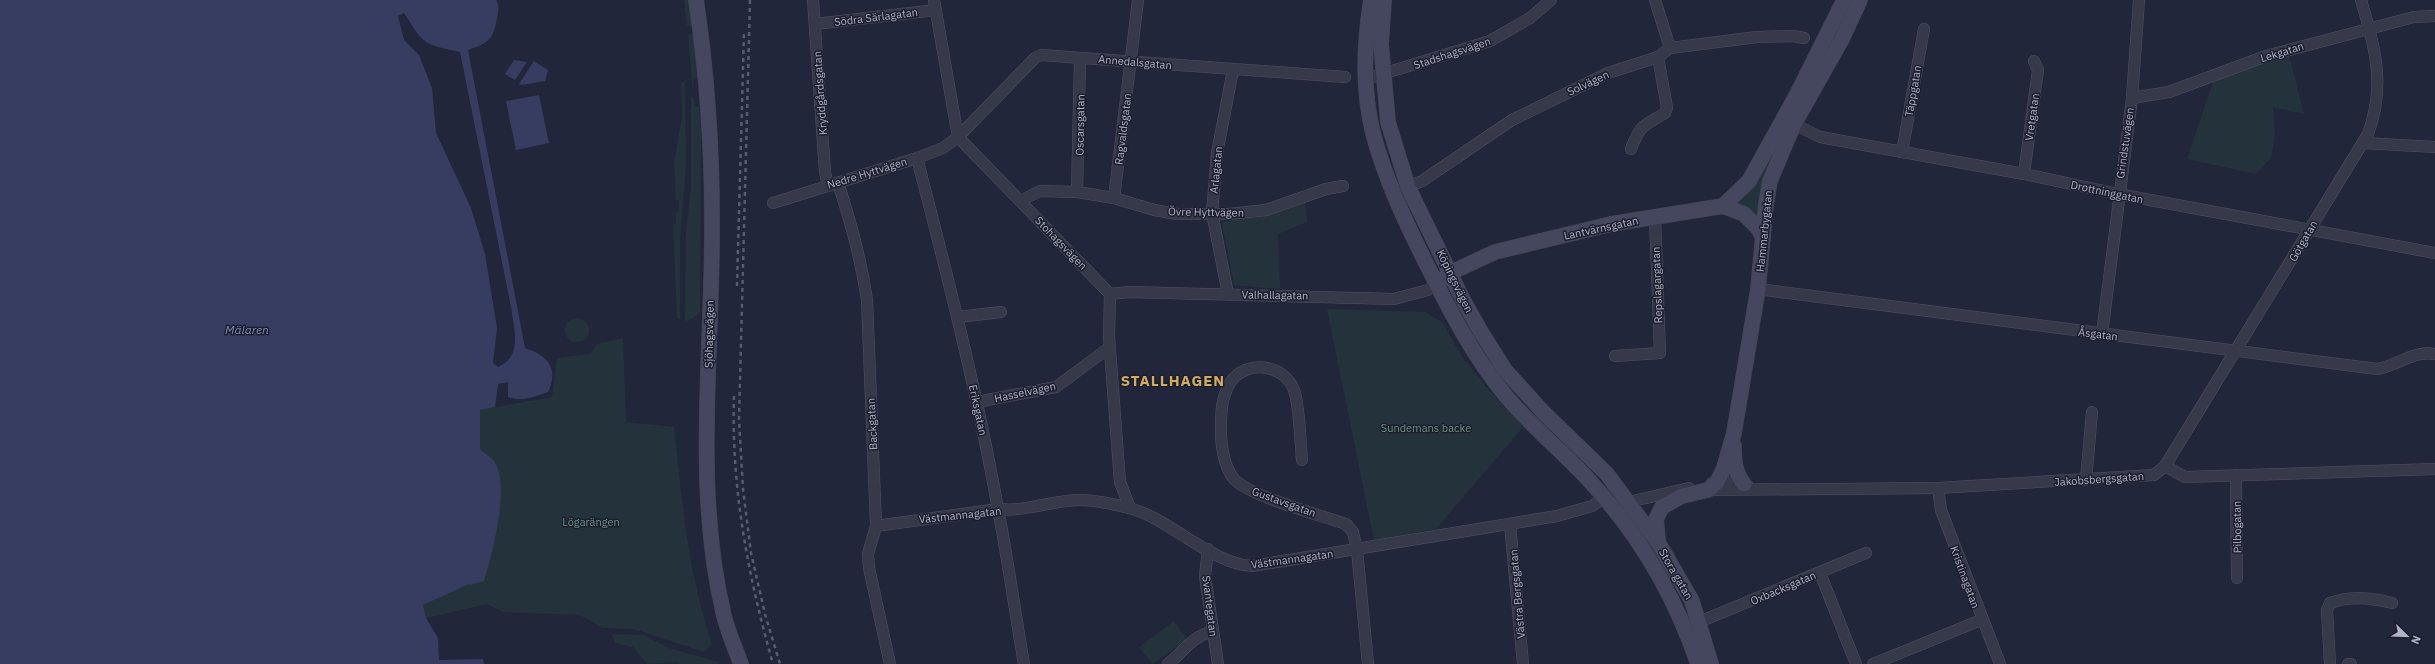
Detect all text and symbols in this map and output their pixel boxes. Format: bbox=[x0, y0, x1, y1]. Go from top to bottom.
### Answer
street label: Södra Särlagatan bbox=[833, 5, 919, 29]
street label: Stadshagsvägen bbox=[1412, 34, 1492, 72]
street label: Lekgatan bbox=[2259, 39, 2305, 65]
street label: Kryddgårdsgatan bbox=[810, 51, 830, 135]
street label: Annedalsgatan bbox=[1098, 52, 1172, 72]
street label: Täppgatan bbox=[1902, 64, 1924, 118]
street label: Solvägen bbox=[1565, 67, 1611, 99]
street label: Ragvaldsgatan bbox=[1112, 92, 1134, 166]
street label: Vretgatan bbox=[2022, 92, 2042, 142]
street label: Oscarsgatan bbox=[1072, 94, 1088, 156]
street label: Grindstuvägen bbox=[2113, 107, 2137, 179]
street label: Arlagatan bbox=[1207, 146, 1225, 194]
street label: Nedre Hyttvägen bbox=[825, 154, 909, 192]
street label: Drottninggatan bbox=[2069, 177, 2145, 207]
street label: Hammarbygatan bbox=[1753, 190, 1775, 272]
street label: Övre Hyttvägen bbox=[1168, 204, 1244, 220]
street label: Stohagsvägen bbox=[1032, 213, 1090, 273]
street label: Lantvärnsgatan bbox=[1562, 213, 1640, 243]
street label: Götgatan bbox=[2286, 218, 2320, 264]
street label: Repslagargatan bbox=[1649, 246, 1665, 324]
street label: Köpingsvägen bbox=[1434, 247, 1476, 315]
street label: Valhallagatan bbox=[1241, 287, 1309, 303]
street label: Sjöhagsvägen bbox=[701, 300, 717, 368]
water label: Mälaren bbox=[225, 322, 269, 337]
street label: Åsgatan bbox=[2077, 325, 2119, 343]
district label: STALLHAGEN bbox=[1121, 371, 1225, 390]
street label: Hasselvägen bbox=[993, 379, 1057, 405]
street label: Eriksgatan bbox=[966, 383, 990, 437]
street label: Backgatan bbox=[864, 398, 880, 450]
park label: Sundemans backe bbox=[1381, 421, 1471, 435]
street label: Jakobsbergsgatan bbox=[2054, 469, 2144, 489]
street label: Gustavsgatan bbox=[1250, 484, 1318, 520]
street label: Pilbogatan bbox=[2230, 501, 2244, 553]
street label: Västmannagatan bbox=[918, 504, 1002, 526]
park label: Lögarängen bbox=[562, 515, 620, 529]
street label: Kristinagatan bbox=[1947, 544, 1983, 610]
street label: Västmannagatan bbox=[1250, 546, 1334, 572]
street label: Stora gatan bbox=[1656, 546, 1696, 602]
street label: Västra Bergsgatan bbox=[1506, 549, 1528, 639]
street label: Oxbacksgatan bbox=[1748, 568, 1818, 608]
street label: Svantegatan bbox=[1199, 575, 1221, 637]
north arrow bbox=[2387, 616, 2427, 656]
text: N bbox=[2408, 634, 2424, 646]

